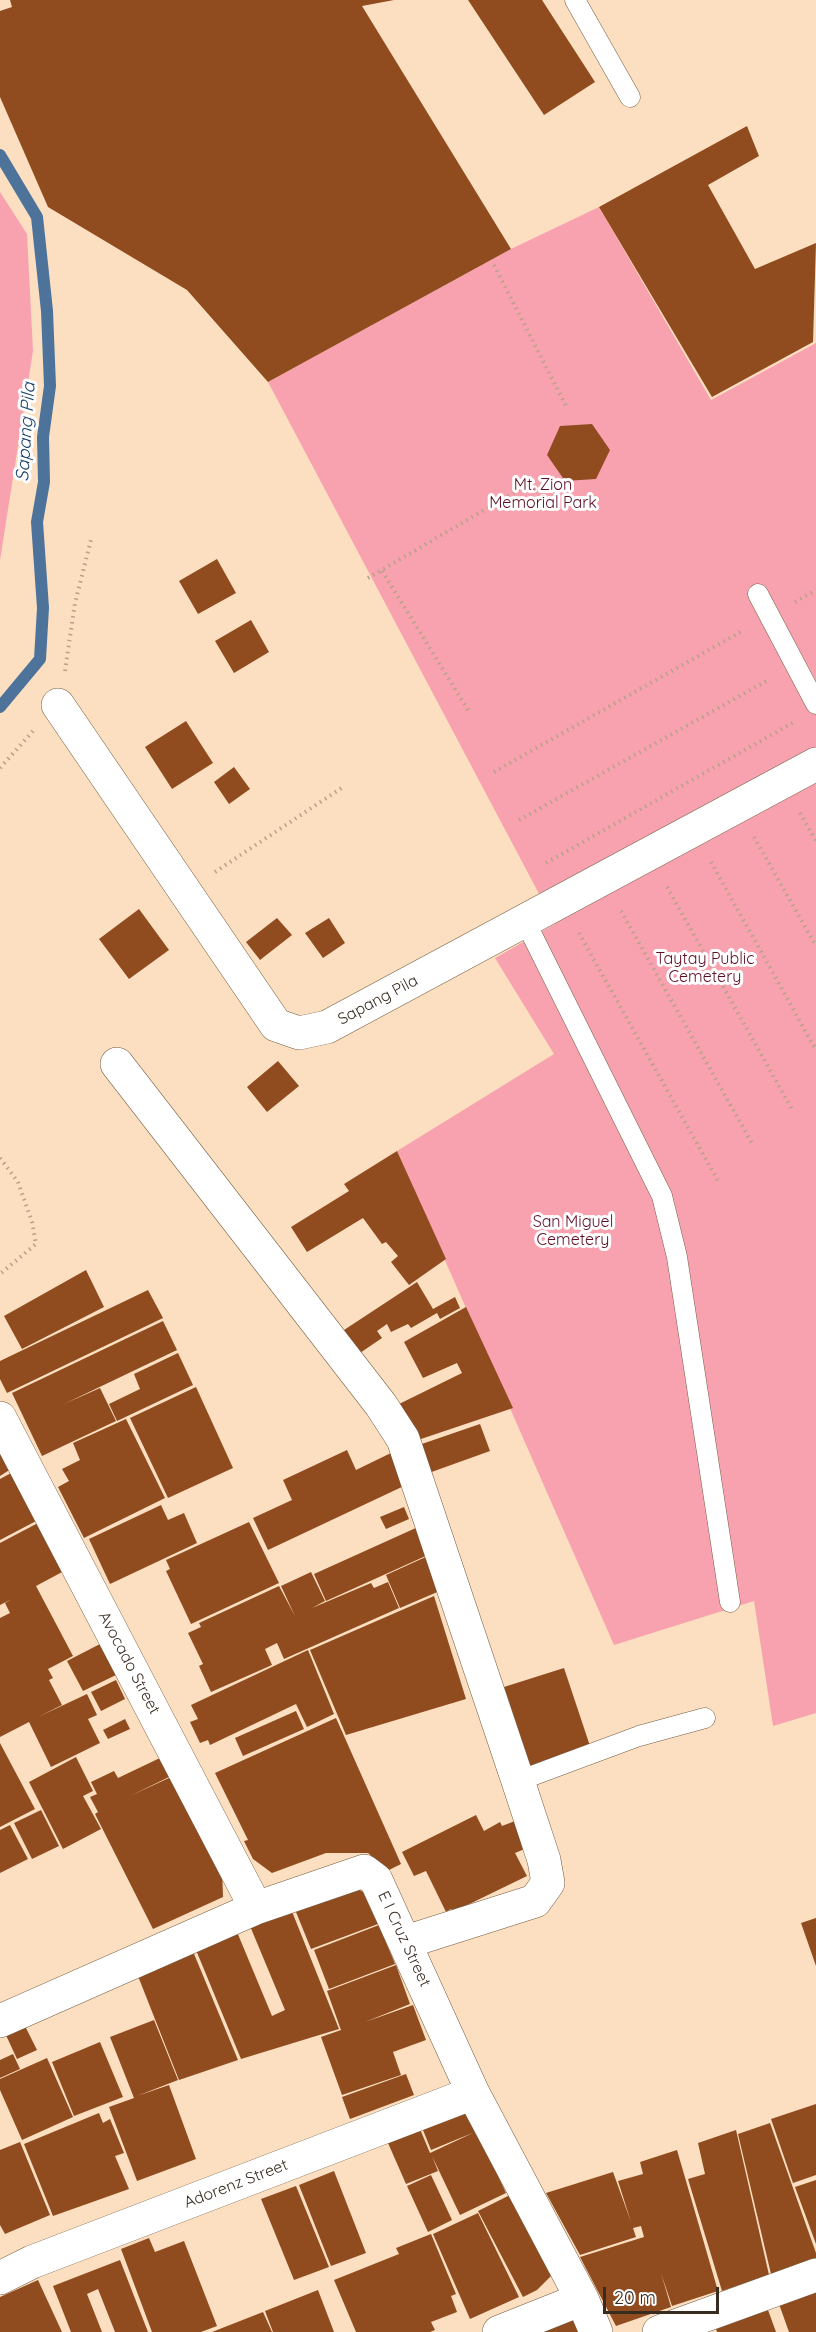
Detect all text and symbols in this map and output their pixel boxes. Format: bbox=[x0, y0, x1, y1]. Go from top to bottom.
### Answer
water label: Sapang Pila bbox=[12, 382, 40, 482]
park label: Mt. Zion Memorial Park bbox=[489, 475, 597, 513]
park label: Taytay Public Cemetery bbox=[655, 949, 755, 987]
street label: Sapang Pila bbox=[335, 971, 421, 1029]
park label: San Miguel Cemetery bbox=[533, 1212, 613, 1250]
street label: Avocado Street bbox=[94, 1608, 164, 1718]
street label: E I Cruz Street bbox=[373, 1888, 435, 1990]
street label: Adorenz Street bbox=[181, 2155, 291, 2213]
scale bar bbox=[606, 2275, 722, 2313]
text: 20 m bbox=[614, 2286, 656, 2309]

